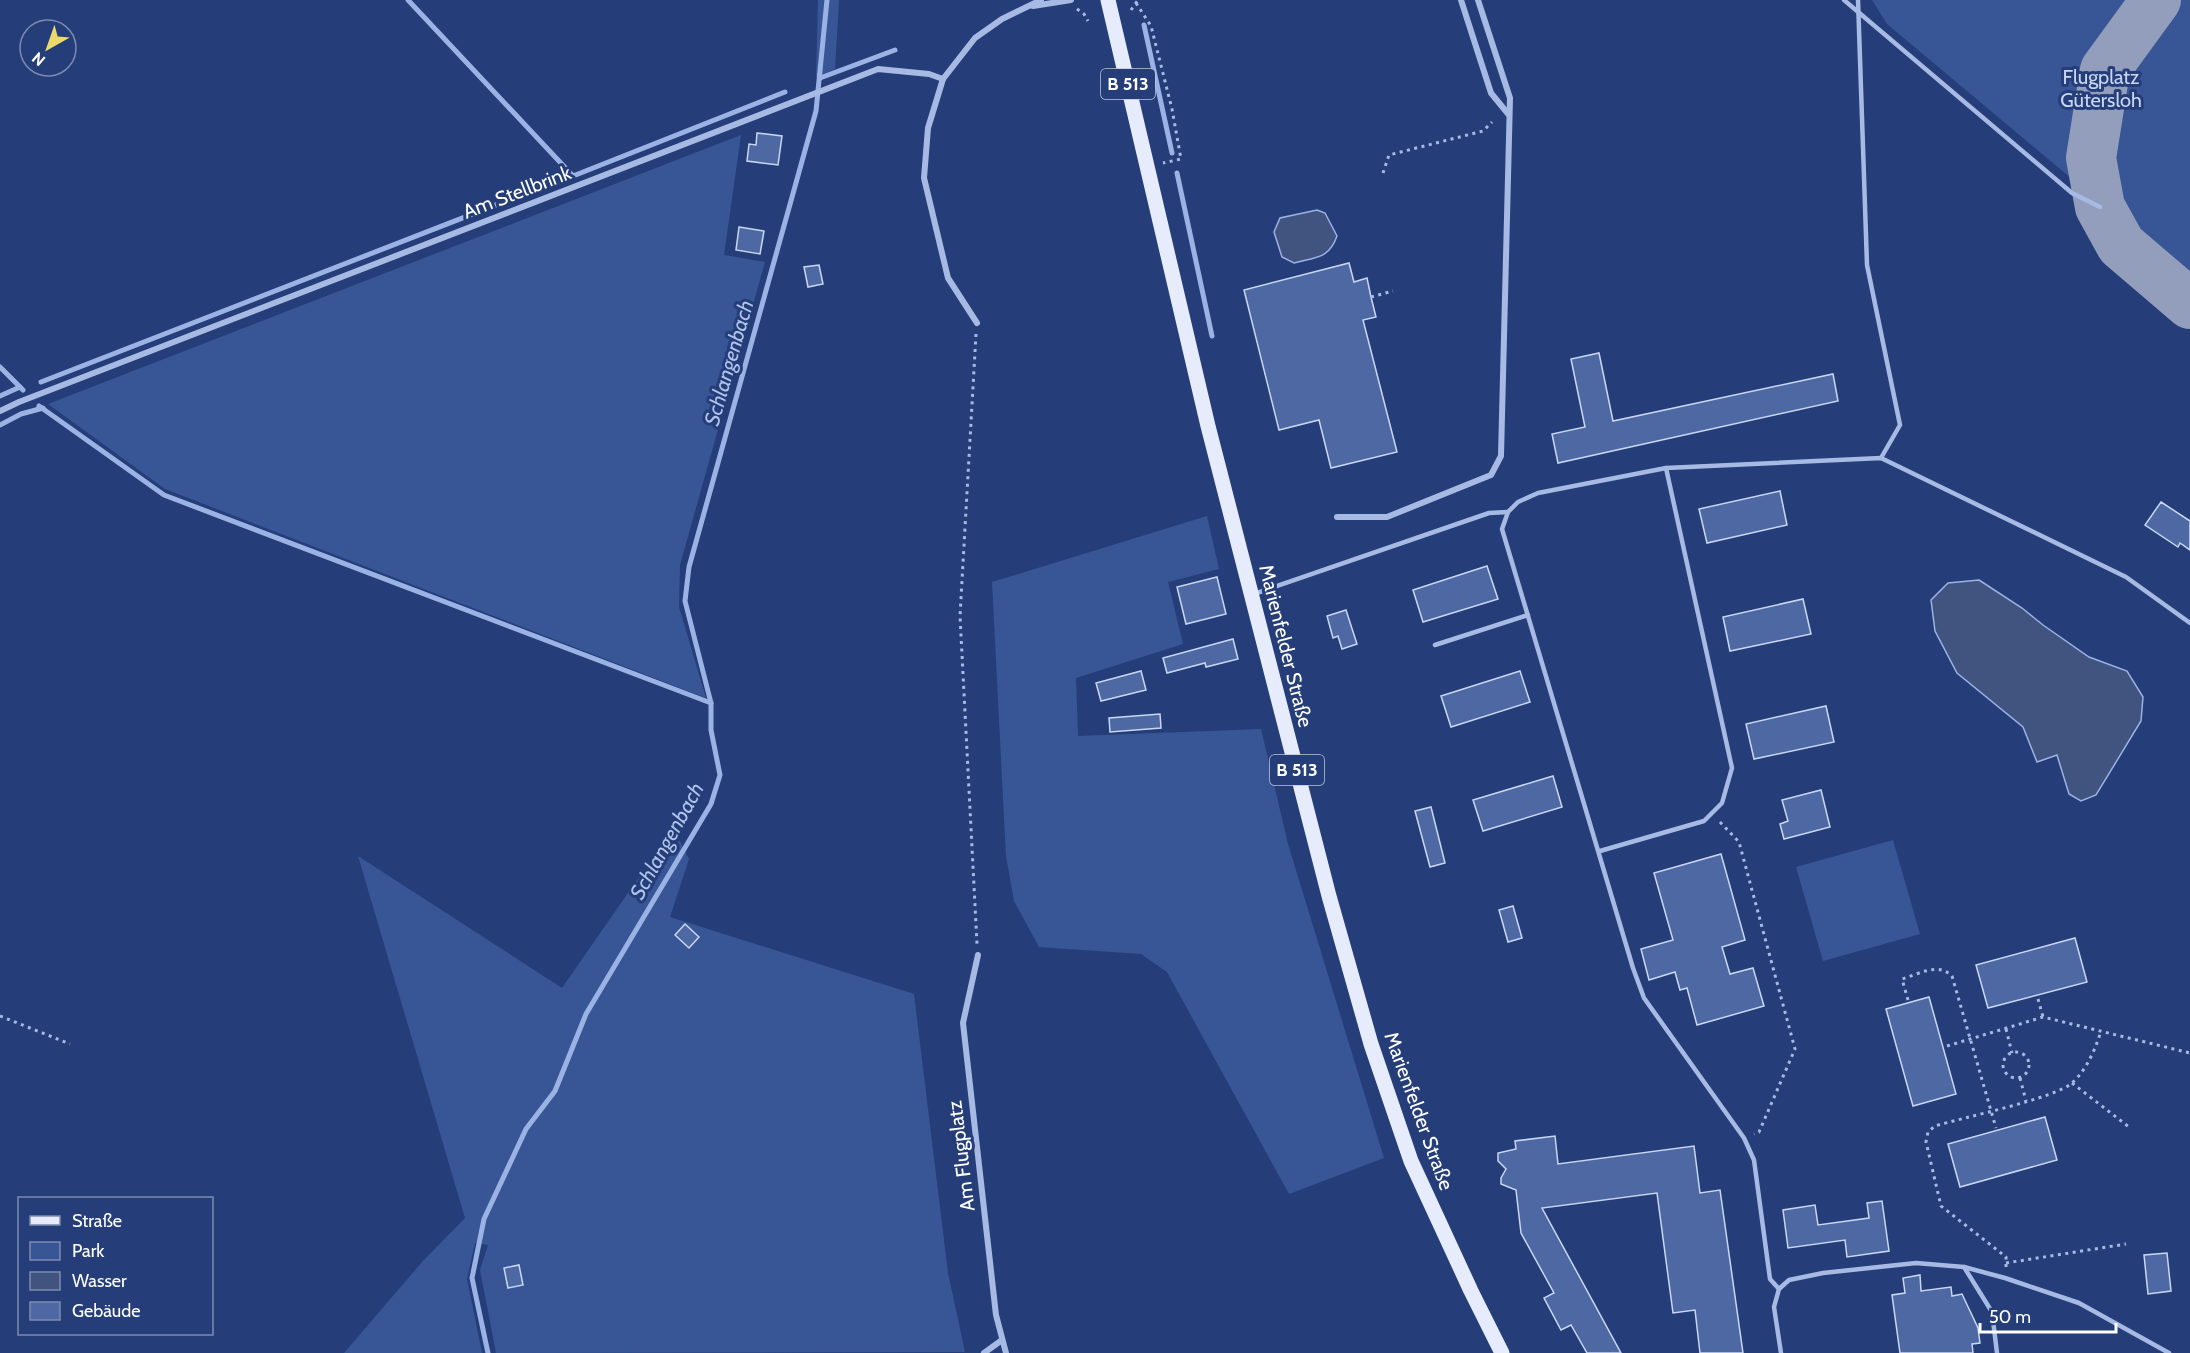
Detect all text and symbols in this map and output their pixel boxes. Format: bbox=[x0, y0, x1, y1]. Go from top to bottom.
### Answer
north arrow bbox=[18, 18, 78, 78]
text: N bbox=[28, 48, 49, 70]
park label: Flugplatz Gütersloh bbox=[2060, 65, 2142, 112]
road number: B 513 bbox=[1101, 69, 1155, 99]
street label: Am Stellbrink bbox=[460, 160, 574, 224]
water label: Schlangenbach bbox=[699, 297, 758, 428]
street label: Marienfelder Straße bbox=[1254, 562, 1318, 730]
road number: B 513 bbox=[1270, 755, 1324, 785]
water label: Schlangenbach bbox=[624, 778, 709, 903]
street label: Marienfelder Straße bbox=[1379, 1029, 1459, 1193]
street label: Am Flugplatz bbox=[942, 1099, 980, 1213]
legend bbox=[18, 1197, 213, 1335]
text: Straße bbox=[72, 1210, 122, 1232]
text: Park bbox=[72, 1240, 105, 1262]
text: Wasser bbox=[72, 1270, 127, 1292]
scale bar bbox=[1980, 1296, 2116, 1334]
text: Gebäude bbox=[72, 1300, 141, 1322]
text: 50 m bbox=[1989, 1306, 2031, 1328]

